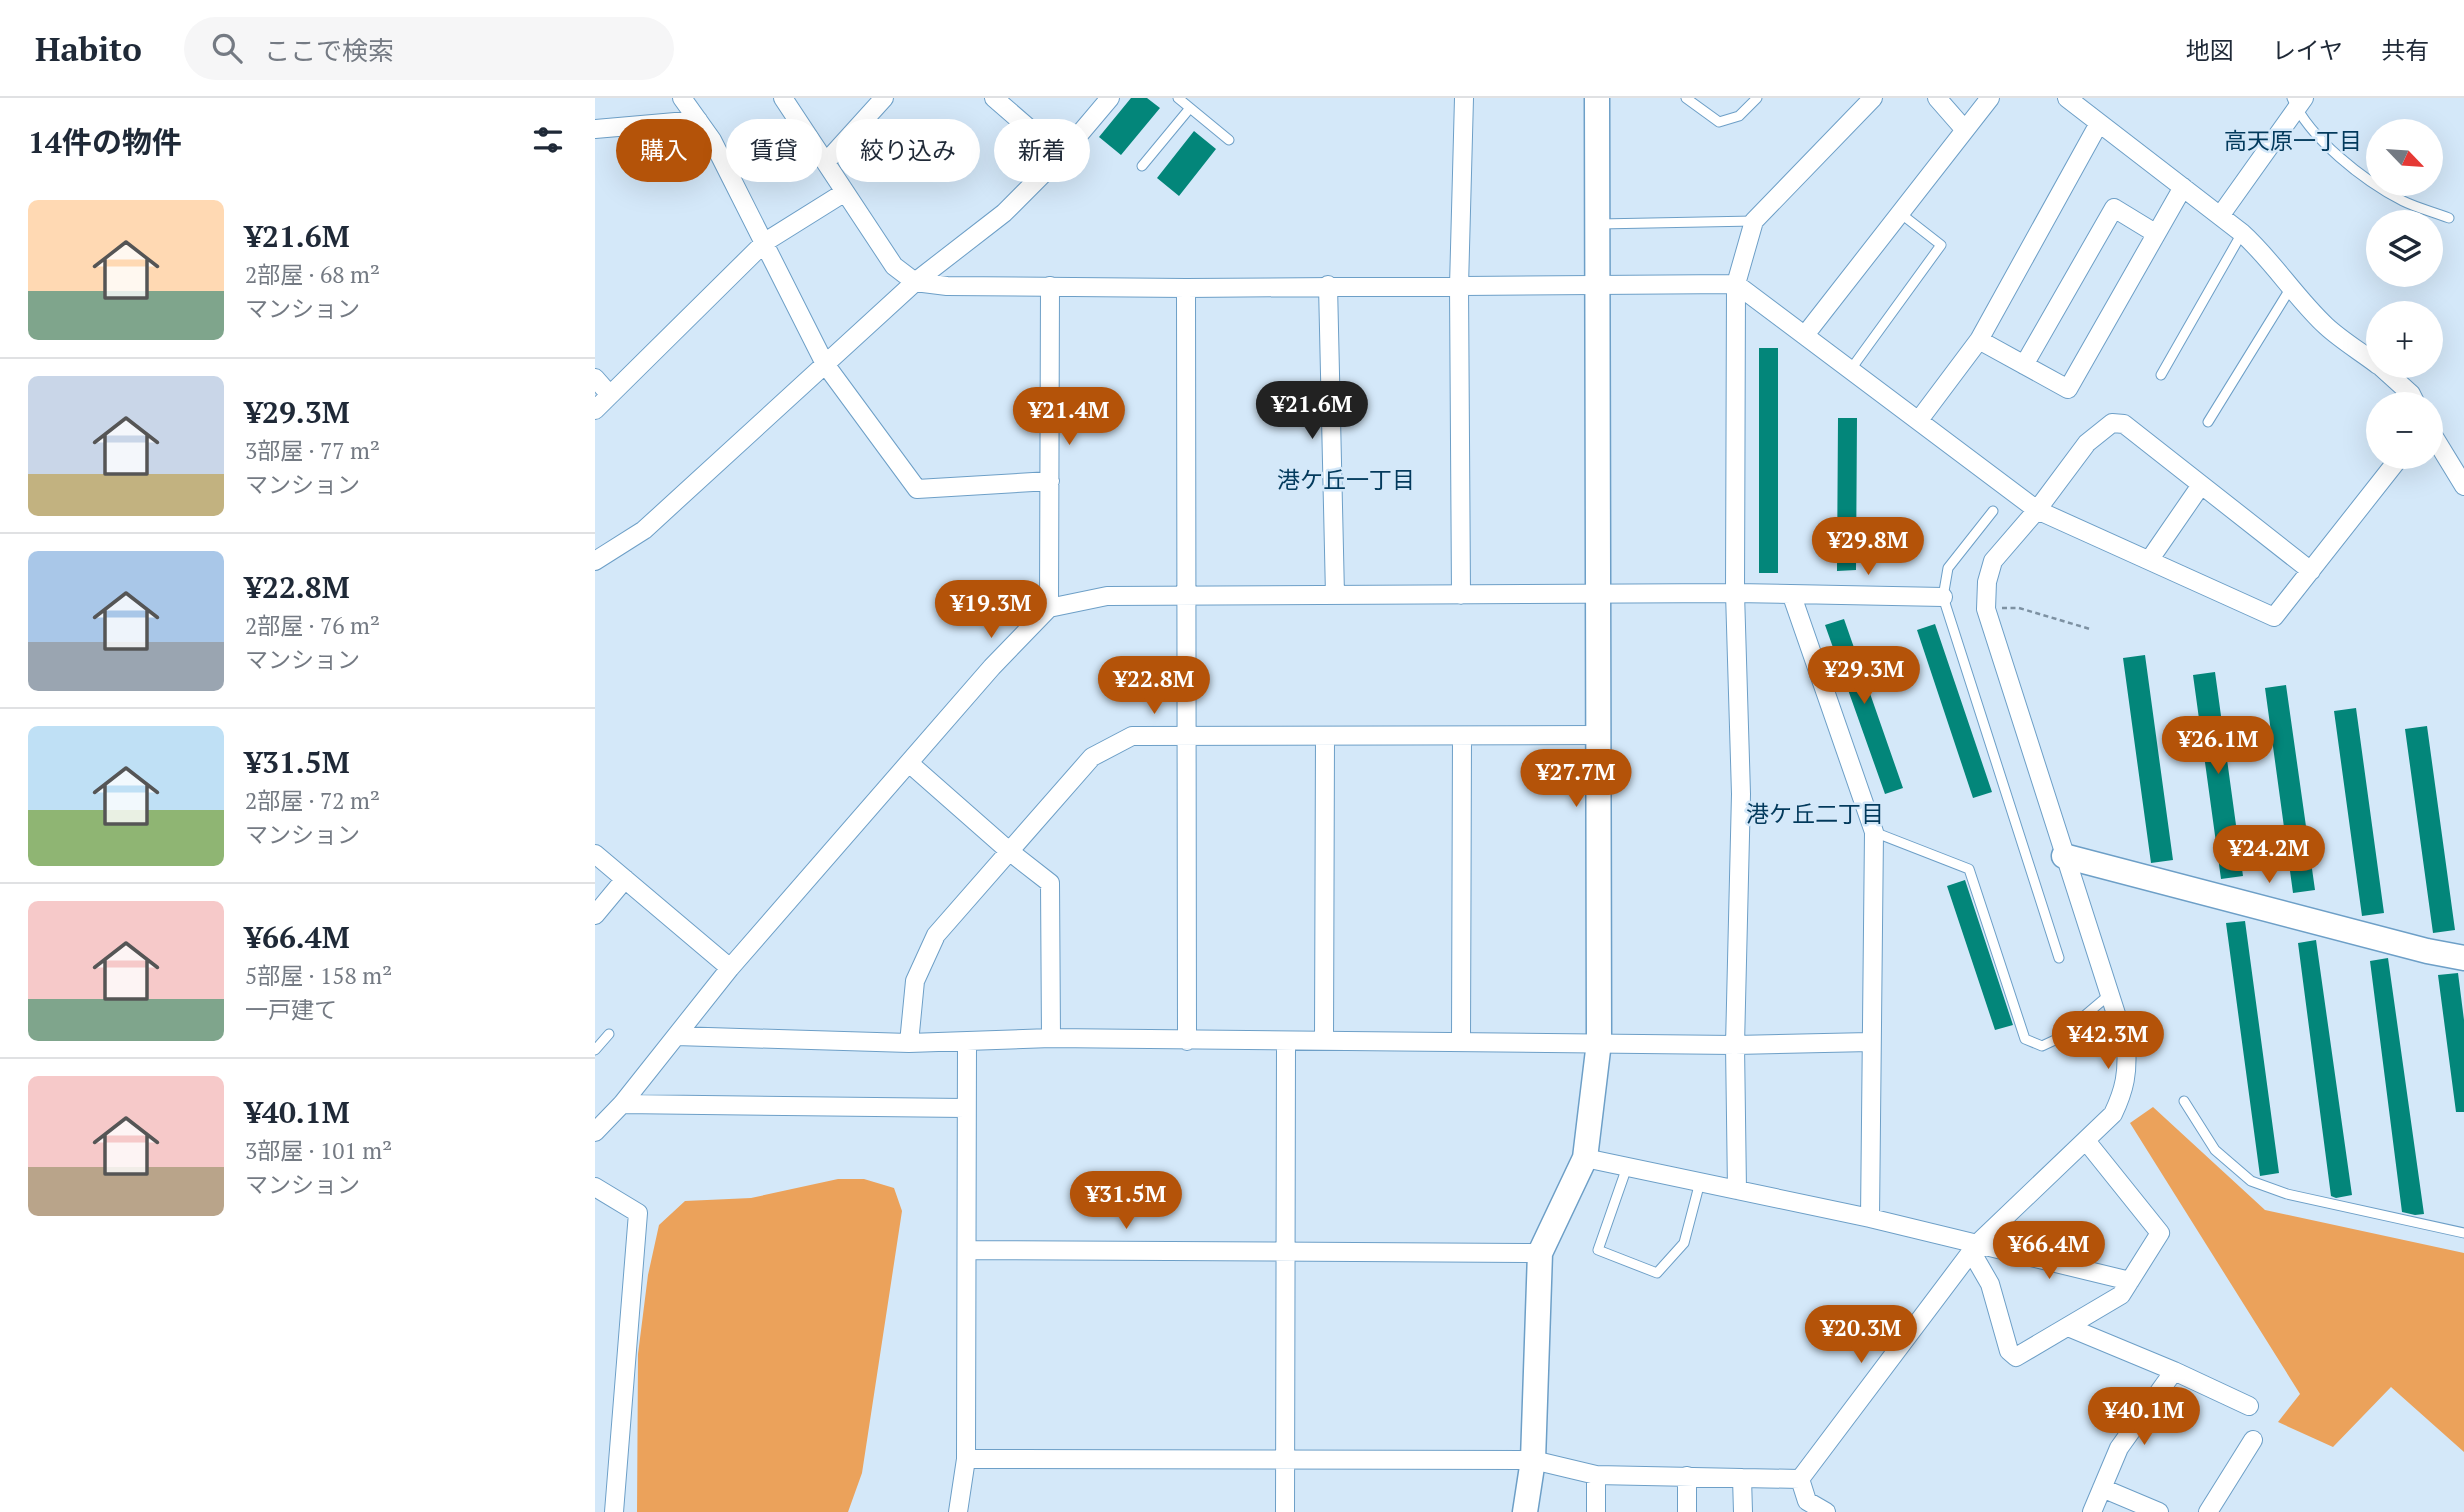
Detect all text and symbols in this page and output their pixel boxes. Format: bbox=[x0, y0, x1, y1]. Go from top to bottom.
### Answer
search box bbox=[184, 17, 674, 80]
text: Habito bbox=[35, 27, 142, 70]
icon: search bbox=[208, 29, 246, 67]
text: ここで検索 bbox=[264, 33, 394, 67]
text: 地図 bbox=[2186, 34, 2234, 66]
text: レイヤ bbox=[2272, 34, 2343, 66]
text: 共有 bbox=[2381, 34, 2429, 66]
chip: 購入 bbox=[616, 119, 712, 182]
chip: 賃貸 bbox=[726, 119, 822, 182]
chip: 絞り込み bbox=[836, 119, 980, 182]
chip: 新着 bbox=[994, 119, 1090, 182]
north arrow bbox=[2366, 119, 2443, 196]
map controls bbox=[2366, 119, 2443, 469]
icon: filters bbox=[529, 121, 567, 159]
text: 14件の物件 bbox=[28, 122, 182, 162]
district label: 高天原一丁目 bbox=[2224, 125, 2362, 156]
button: layers bbox=[2366, 210, 2443, 287]
text: ¥21.6M bbox=[245, 216, 350, 256]
icon: home bbox=[84, 228, 168, 312]
text: 2部屋 · 68 m² bbox=[245, 259, 380, 290]
text: マンション bbox=[245, 293, 360, 324]
button: + bbox=[2366, 301, 2443, 378]
pin: ¥21.6M bbox=[1255, 382, 1369, 441]
pin: ¥21.4M bbox=[1012, 388, 1126, 447]
text: ¥21.6M bbox=[1272, 388, 1352, 419]
text: ¥29.3M bbox=[245, 392, 350, 432]
button: − bbox=[2366, 392, 2443, 469]
text: ¥21.4M bbox=[1029, 394, 1109, 425]
icon: home bbox=[84, 404, 168, 488]
text: 3部屋 · 77 m² bbox=[245, 435, 380, 466]
district label: 港ケ丘一丁目 bbox=[1277, 464, 1415, 495]
text: マンション bbox=[245, 469, 360, 500]
pin: ¥29.8M bbox=[1811, 518, 1925, 577]
text: ¥29.8M bbox=[1828, 524, 1908, 555]
text: ¥22.8M bbox=[245, 567, 350, 607]
icon: home bbox=[84, 579, 168, 663]
pin: ¥19.3M bbox=[934, 580, 1048, 640]
text: ¥19.3M bbox=[951, 587, 1031, 618]
text: 2部屋 · 76 m² bbox=[245, 610, 380, 641]
text: マンション bbox=[245, 644, 360, 675]
pin: ¥29.3M bbox=[1807, 646, 1921, 706]
text: ¥29.3M bbox=[1824, 653, 1904, 684]
pin: ¥22.8M bbox=[1097, 656, 1211, 716]
text: ¥22.8M bbox=[1114, 663, 1194, 694]
pin: ¥26.1M bbox=[2161, 716, 2275, 776]
text: ¥26.1M bbox=[2178, 723, 2258, 754]
text: ¥31.5M bbox=[245, 742, 350, 782]
pin: ¥27.7M bbox=[1519, 750, 1633, 809]
icon: home bbox=[84, 754, 168, 838]
text: ¥27.7M bbox=[1537, 756, 1615, 787]
text: 2部屋 · 72 m² bbox=[245, 785, 380, 816]
district label: 港ケ丘二丁目 bbox=[1746, 798, 1884, 829]
text: マンション bbox=[245, 819, 360, 850]
pin: ¥24.2M bbox=[2212, 826, 2326, 885]
text: ¥24.2M bbox=[2229, 832, 2309, 863]
text: ¥66.4M bbox=[245, 917, 350, 957]
icon: home bbox=[84, 929, 168, 1013]
text: 5部屋 · 158 m² bbox=[245, 960, 392, 991]
text: 一戸建て bbox=[245, 994, 337, 1025]
pin: ¥42.3M bbox=[2051, 1012, 2165, 1071]
text: ¥42.3M bbox=[2068, 1018, 2148, 1049]
text: ¥40.1M bbox=[245, 1092, 350, 1132]
icon: home bbox=[84, 1104, 168, 1188]
text: 3部屋 · 101 m² bbox=[245, 1135, 392, 1166]
text: マンション bbox=[245, 1169, 360, 1200]
pin: ¥31.5M bbox=[1069, 1172, 1183, 1231]
text: ¥31.5M bbox=[1086, 1178, 1166, 1209]
pin: ¥66.4M bbox=[1992, 1222, 2106, 1281]
text: ¥66.4M bbox=[2009, 1228, 2089, 1259]
pin: ¥20.3M bbox=[1804, 1306, 1918, 1365]
text: ¥20.3M bbox=[1821, 1312, 1901, 1343]
pin: ¥40.1M bbox=[2087, 1388, 2201, 1447]
text: ¥40.1M bbox=[2104, 1394, 2184, 1425]

